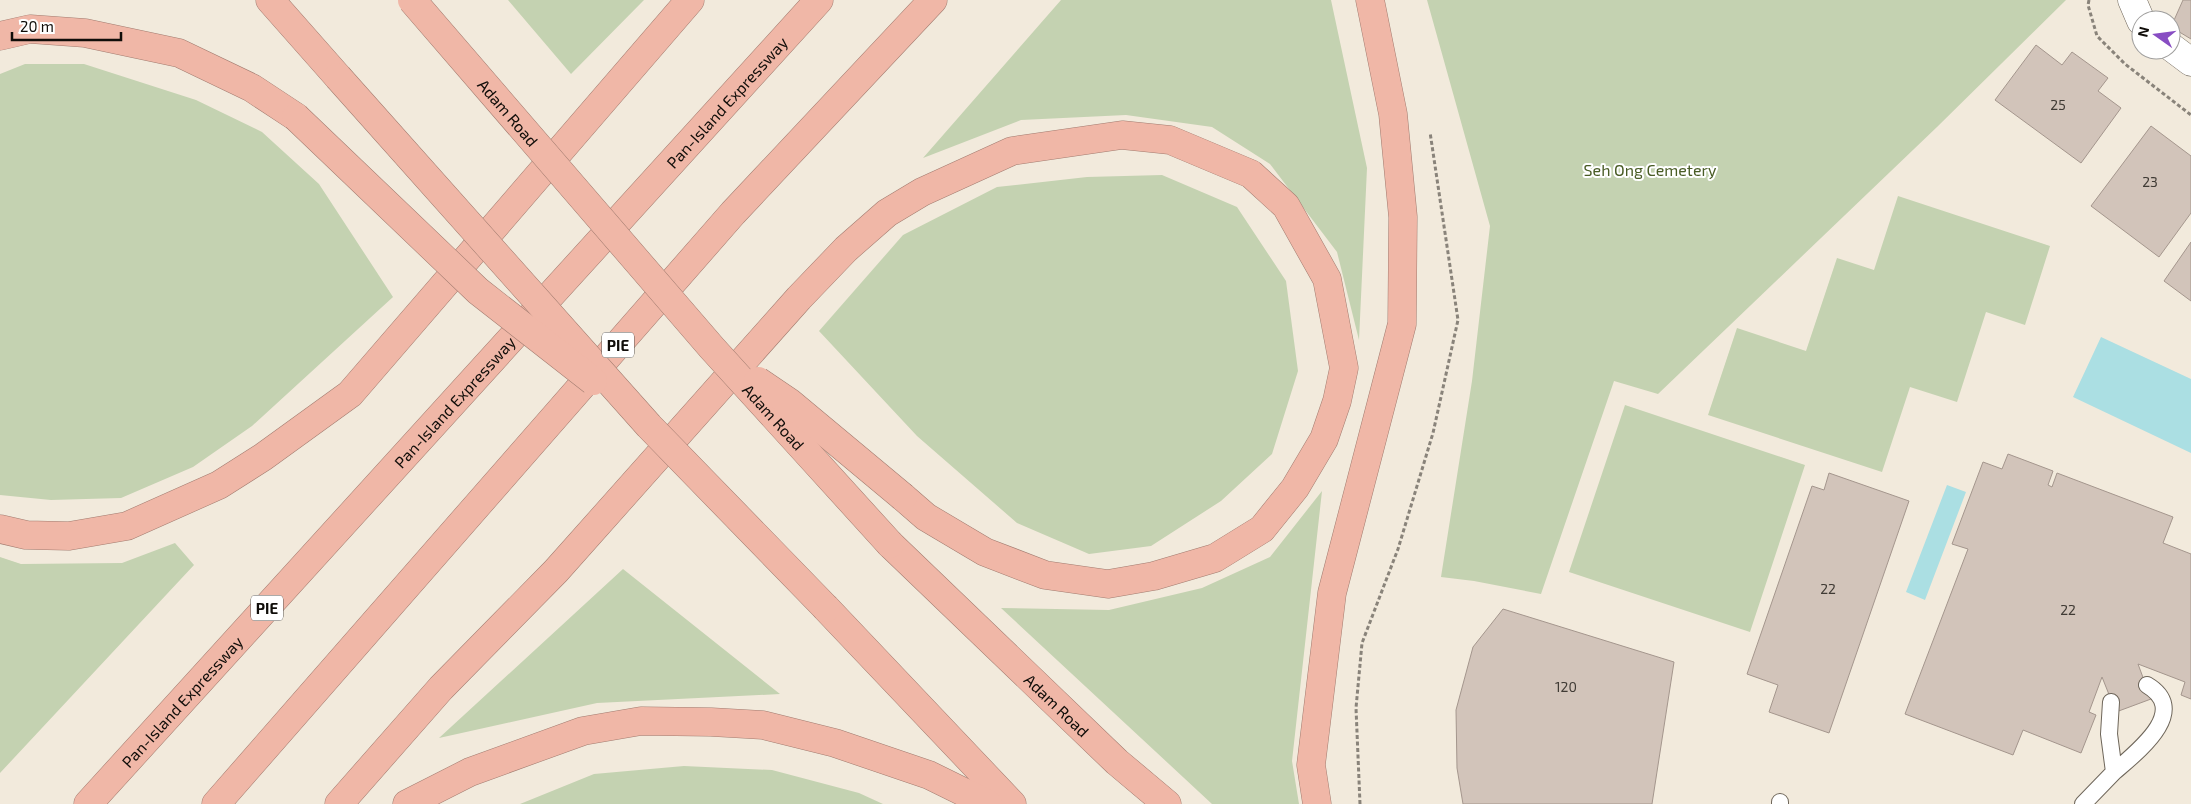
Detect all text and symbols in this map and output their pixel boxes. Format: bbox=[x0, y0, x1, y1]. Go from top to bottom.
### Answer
scale bar bbox=[12, 10, 121, 42]
north arrow bbox=[2131, 10, 2181, 60]
text: 20 m bbox=[20, 17, 54, 35]
text: N bbox=[2133, 25, 2152, 39]
street label: Pan-Island Expressway bbox=[662, 32, 791, 171]
street label: Adam Road bbox=[475, 75, 543, 150]
house number: 25 bbox=[2050, 96, 2066, 113]
park label: Seh Ong Cemetery bbox=[1584, 160, 1717, 179]
house number: 23 bbox=[2142, 173, 2158, 190]
street label: Pan-Island Expressway bbox=[389, 332, 519, 471]
road number: PIE bbox=[602, 332, 634, 358]
street label: Adam Road bbox=[739, 380, 809, 453]
house number: 22 bbox=[1820, 580, 1836, 597]
road number: PIE bbox=[251, 596, 283, 620]
house number: 22 bbox=[2060, 601, 2076, 618]
street label: Pan-Island Expressway bbox=[117, 631, 246, 771]
street label: Adam Road bbox=[1021, 669, 1094, 740]
house number: 120 bbox=[1555, 678, 1577, 695]

